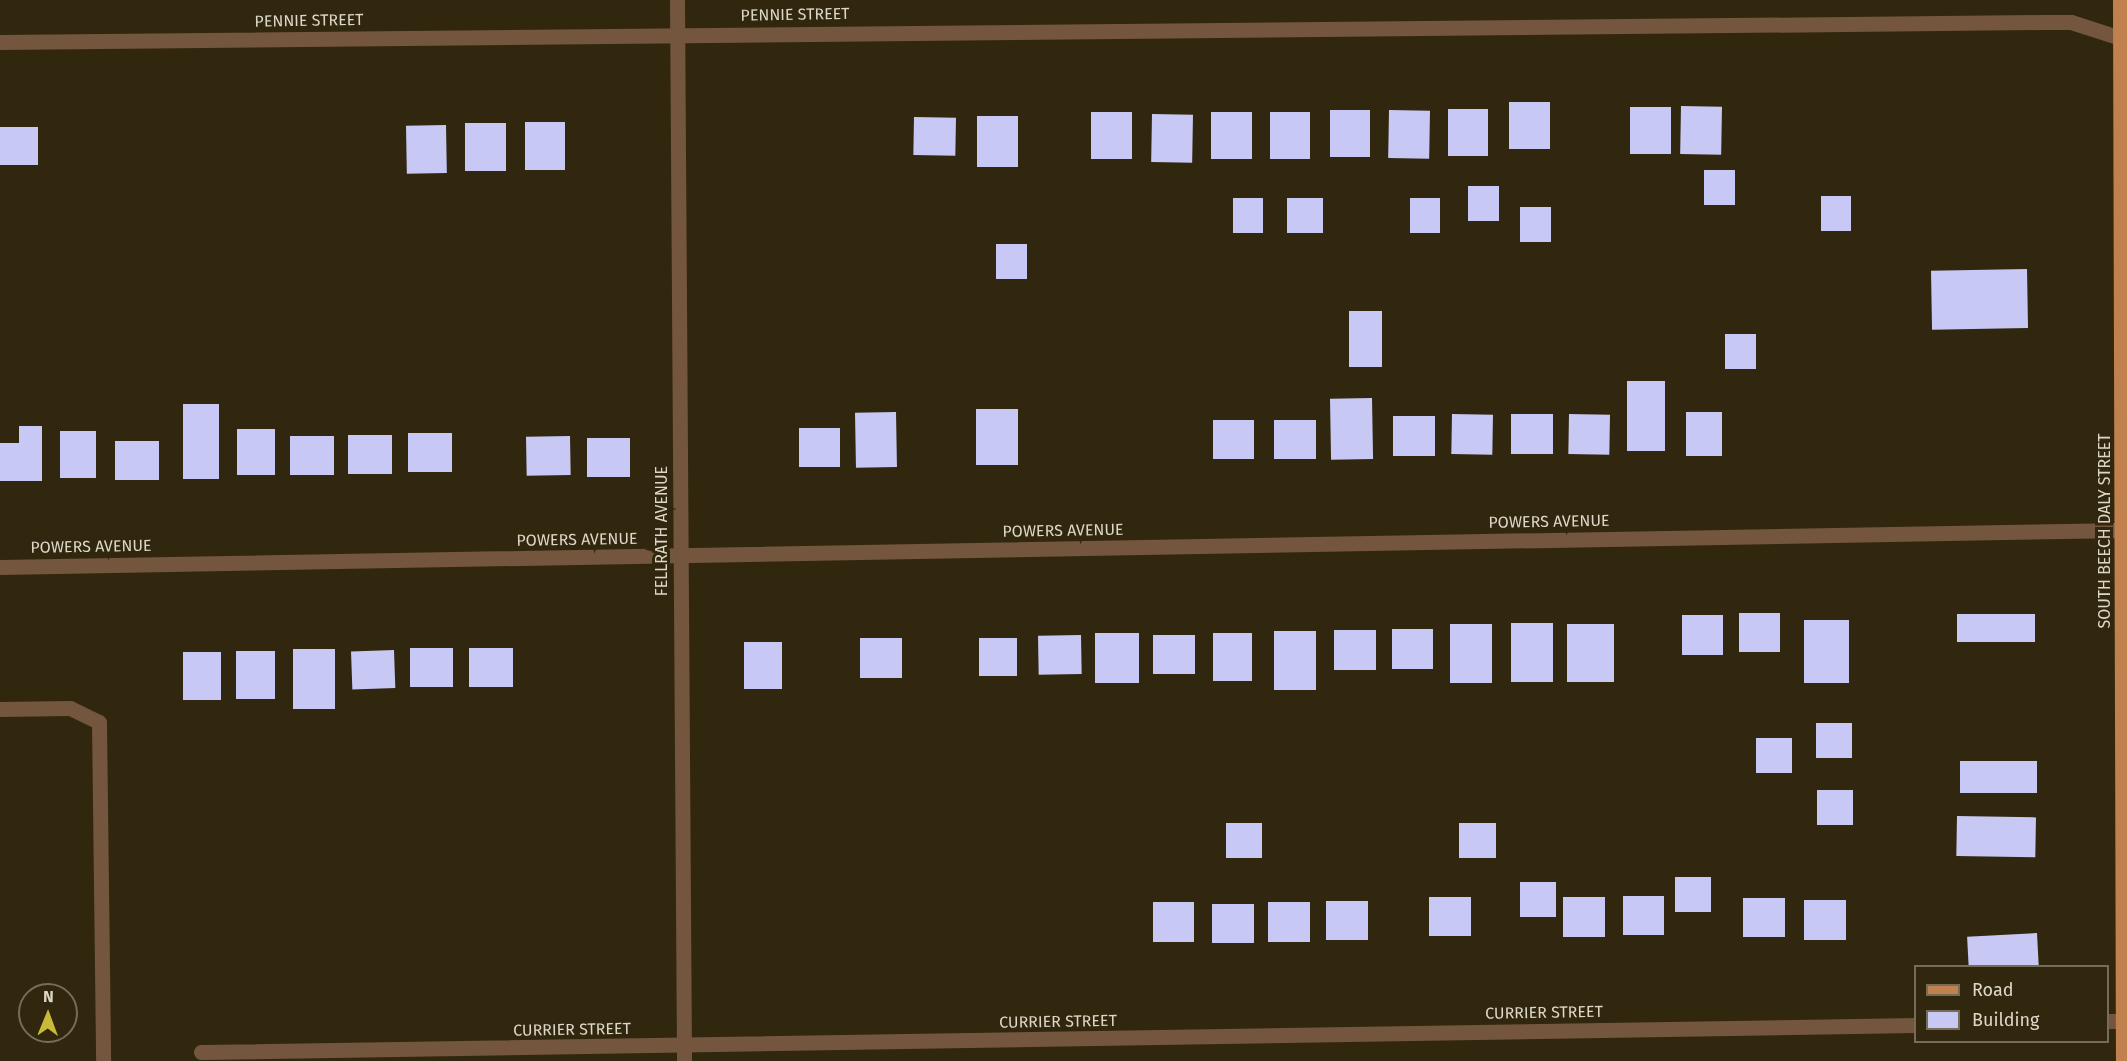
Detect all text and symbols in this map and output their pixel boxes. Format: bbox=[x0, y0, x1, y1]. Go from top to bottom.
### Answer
street label: PENNIE STREET bbox=[740, 4, 850, 26]
street label: PENNIE STREET bbox=[254, 10, 364, 32]
street label: SOUTH BEECH DALY STREET bbox=[2095, 433, 2115, 629]
street label: FELLRATH AVENUE bbox=[652, 466, 672, 596]
street label: POWERS AVENUE bbox=[1488, 511, 1610, 533]
street label: POWERS AVENUE bbox=[1002, 520, 1124, 542]
street label: POWERS AVENUE bbox=[516, 529, 638, 551]
street label: POWERS AVENUE bbox=[30, 536, 152, 558]
legend bbox=[1914, 965, 2109, 1043]
text: Road bbox=[1972, 979, 2014, 1001]
north arrow bbox=[18, 983, 78, 1043]
text: N bbox=[43, 987, 54, 1006]
street label: CURRIER STREET bbox=[1485, 1002, 1603, 1024]
text: Building bbox=[1972, 1009, 2039, 1031]
street label: CURRIER STREET bbox=[999, 1011, 1117, 1033]
street label: CURRIER STREET bbox=[513, 1019, 631, 1041]

